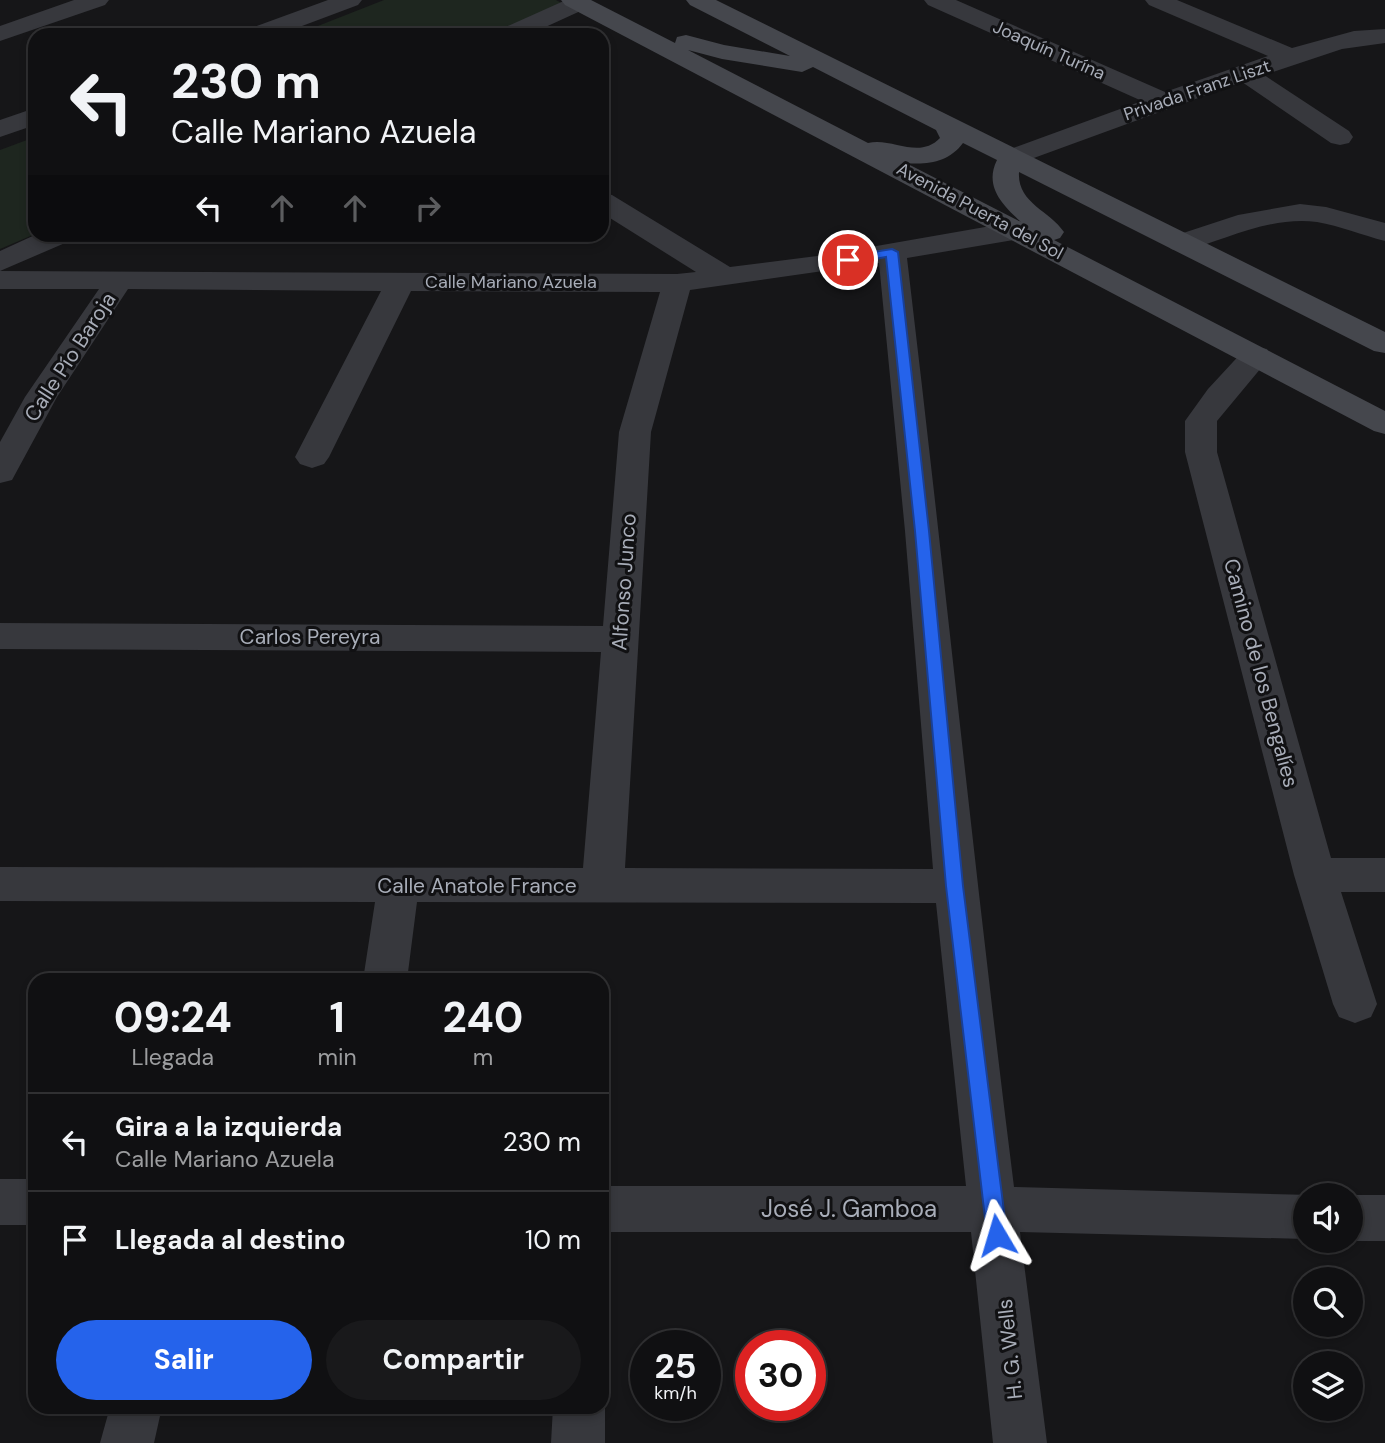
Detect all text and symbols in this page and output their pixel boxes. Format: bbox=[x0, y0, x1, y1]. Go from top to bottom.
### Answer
street label: Joaquín Turína bbox=[989, 15, 1109, 85]
text: 230 m bbox=[171, 49, 321, 113]
street label: Privada Franz Liszt bbox=[1120, 54, 1274, 126]
icon: left bbox=[56, 56, 147, 147]
text: Calle Mariano Azuela bbox=[171, 111, 476, 153]
street label: Avenida Puerta del Sol bbox=[892, 157, 1068, 265]
icon: left bbox=[190, 189, 228, 227]
icon: ahead bbox=[263, 189, 301, 227]
icon: ahead bbox=[336, 189, 374, 227]
icon: right bbox=[409, 189, 447, 227]
pin bbox=[818, 230, 878, 290]
icon: arrive bbox=[829, 241, 867, 279]
street label: Calle Mariano Azuela bbox=[425, 270, 597, 294]
street label: Calle Pío Baroja bbox=[18, 287, 122, 427]
street label: Alfonso Junco bbox=[605, 512, 643, 652]
street label: Camino de los Bengalíes bbox=[1217, 555, 1305, 791]
street label: Carlos Pereyra bbox=[240, 623, 380, 651]
street label: Calle Anatole France bbox=[377, 872, 577, 900]
text: 09:24 bbox=[114, 990, 232, 1045]
text: 1 bbox=[330, 990, 345, 1045]
text: 240 bbox=[442, 990, 523, 1045]
text: Llegada bbox=[132, 1042, 214, 1072]
text: min bbox=[318, 1042, 357, 1072]
text: m bbox=[473, 1042, 493, 1072]
text: Gira a la izquierda bbox=[115, 1110, 342, 1144]
icon: left bbox=[56, 1123, 94, 1161]
text: 230 m bbox=[503, 1125, 581, 1159]
text: Calle Mariano Azuela bbox=[115, 1144, 335, 1174]
map controls bbox=[1293, 1183, 1363, 1421]
button: sound bbox=[1293, 1183, 1363, 1253]
street label: José J. Gamboa bbox=[761, 1193, 937, 1224]
position arrow bbox=[960, 1198, 1034, 1272]
icon: arrive bbox=[56, 1221, 94, 1259]
text: Llegada al destino bbox=[115, 1223, 346, 1257]
text: 10 m bbox=[525, 1223, 581, 1257]
button: search bbox=[1293, 1267, 1363, 1337]
street label: H. G. Wells bbox=[991, 1297, 1029, 1401]
button: Salir bbox=[56, 1320, 312, 1400]
button: Compartir bbox=[326, 1320, 581, 1400]
speed limit sign: 30 bbox=[735, 1330, 826, 1421]
text: 25 bbox=[655, 1343, 696, 1389]
button: layers bbox=[1293, 1351, 1363, 1421]
text: km/h bbox=[654, 1381, 697, 1405]

